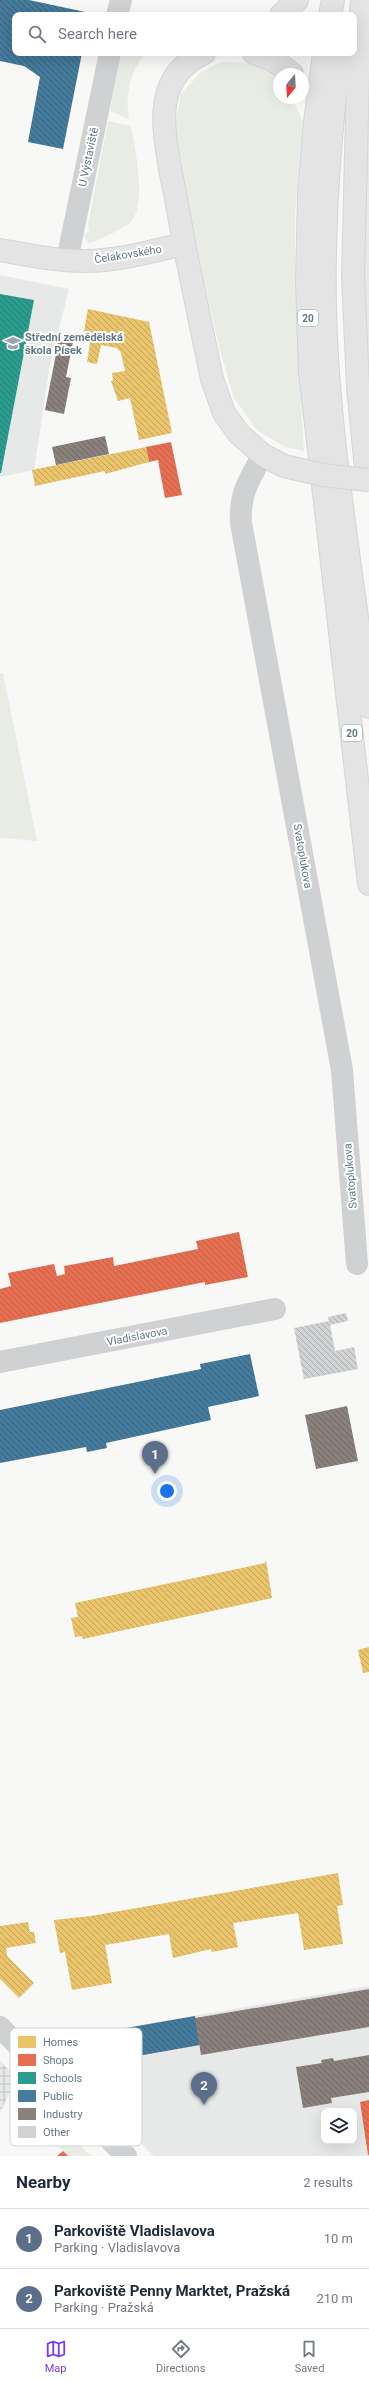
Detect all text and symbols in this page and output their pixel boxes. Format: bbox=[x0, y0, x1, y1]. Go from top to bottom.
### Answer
search box bbox=[12, 12, 357, 56]
icon: search bbox=[26, 23, 48, 45]
text: Search here bbox=[58, 25, 137, 43]
north arrow bbox=[273, 68, 309, 104]
street label: U Výstaviště bbox=[76, 126, 101, 188]
street label: Čelakovského bbox=[93, 242, 163, 266]
road number: 20 bbox=[298, 310, 318, 326]
place label: Střední zemědělská škola Písek bbox=[25, 331, 123, 357]
school or university icon: Střední zemědělská škola Písek bbox=[4, 334, 22, 352]
road number: 20 bbox=[342, 725, 362, 741]
street label: Svatoplukova bbox=[290, 823, 315, 889]
street label: Svatoplukova bbox=[341, 1143, 360, 1209]
street label: Vladislavova bbox=[106, 1324, 169, 1349]
pin: 1 bbox=[142, 1441, 168, 1474]
your location bbox=[157, 1481, 177, 1501]
legend bbox=[10, 2028, 142, 2146]
text: Homes bbox=[43, 2036, 79, 2049]
text: Shops bbox=[43, 2054, 74, 2067]
text: Schools bbox=[43, 2072, 83, 2085]
pin: 2 bbox=[191, 2072, 217, 2105]
text: Public bbox=[43, 2090, 74, 2103]
text: Industry bbox=[43, 2108, 83, 2121]
map controls bbox=[321, 2108, 357, 2144]
button: layers bbox=[321, 2108, 357, 2144]
text: Other bbox=[43, 2126, 70, 2139]
text: Nearby bbox=[16, 2172, 71, 2192]
text: 2 results bbox=[303, 2175, 353, 2190]
text: Parkoviště Vladislavova bbox=[54, 2222, 215, 2240]
text: 1 bbox=[25, 2231, 33, 2246]
text: 10 m bbox=[324, 2231, 353, 2246]
text: Parking · Vladislavova bbox=[54, 2240, 180, 2255]
text: Parkoviště Penny Marktet, Pražská bbox=[54, 2282, 290, 2300]
text: 2 bbox=[25, 2291, 33, 2306]
text: 210 m bbox=[316, 2291, 353, 2306]
text: Parking · Pražská bbox=[54, 2300, 154, 2315]
tab: Map bbox=[45, 2338, 67, 2375]
tab: Directions bbox=[156, 2338, 205, 2375]
tab: Saved bbox=[295, 2338, 324, 2375]

